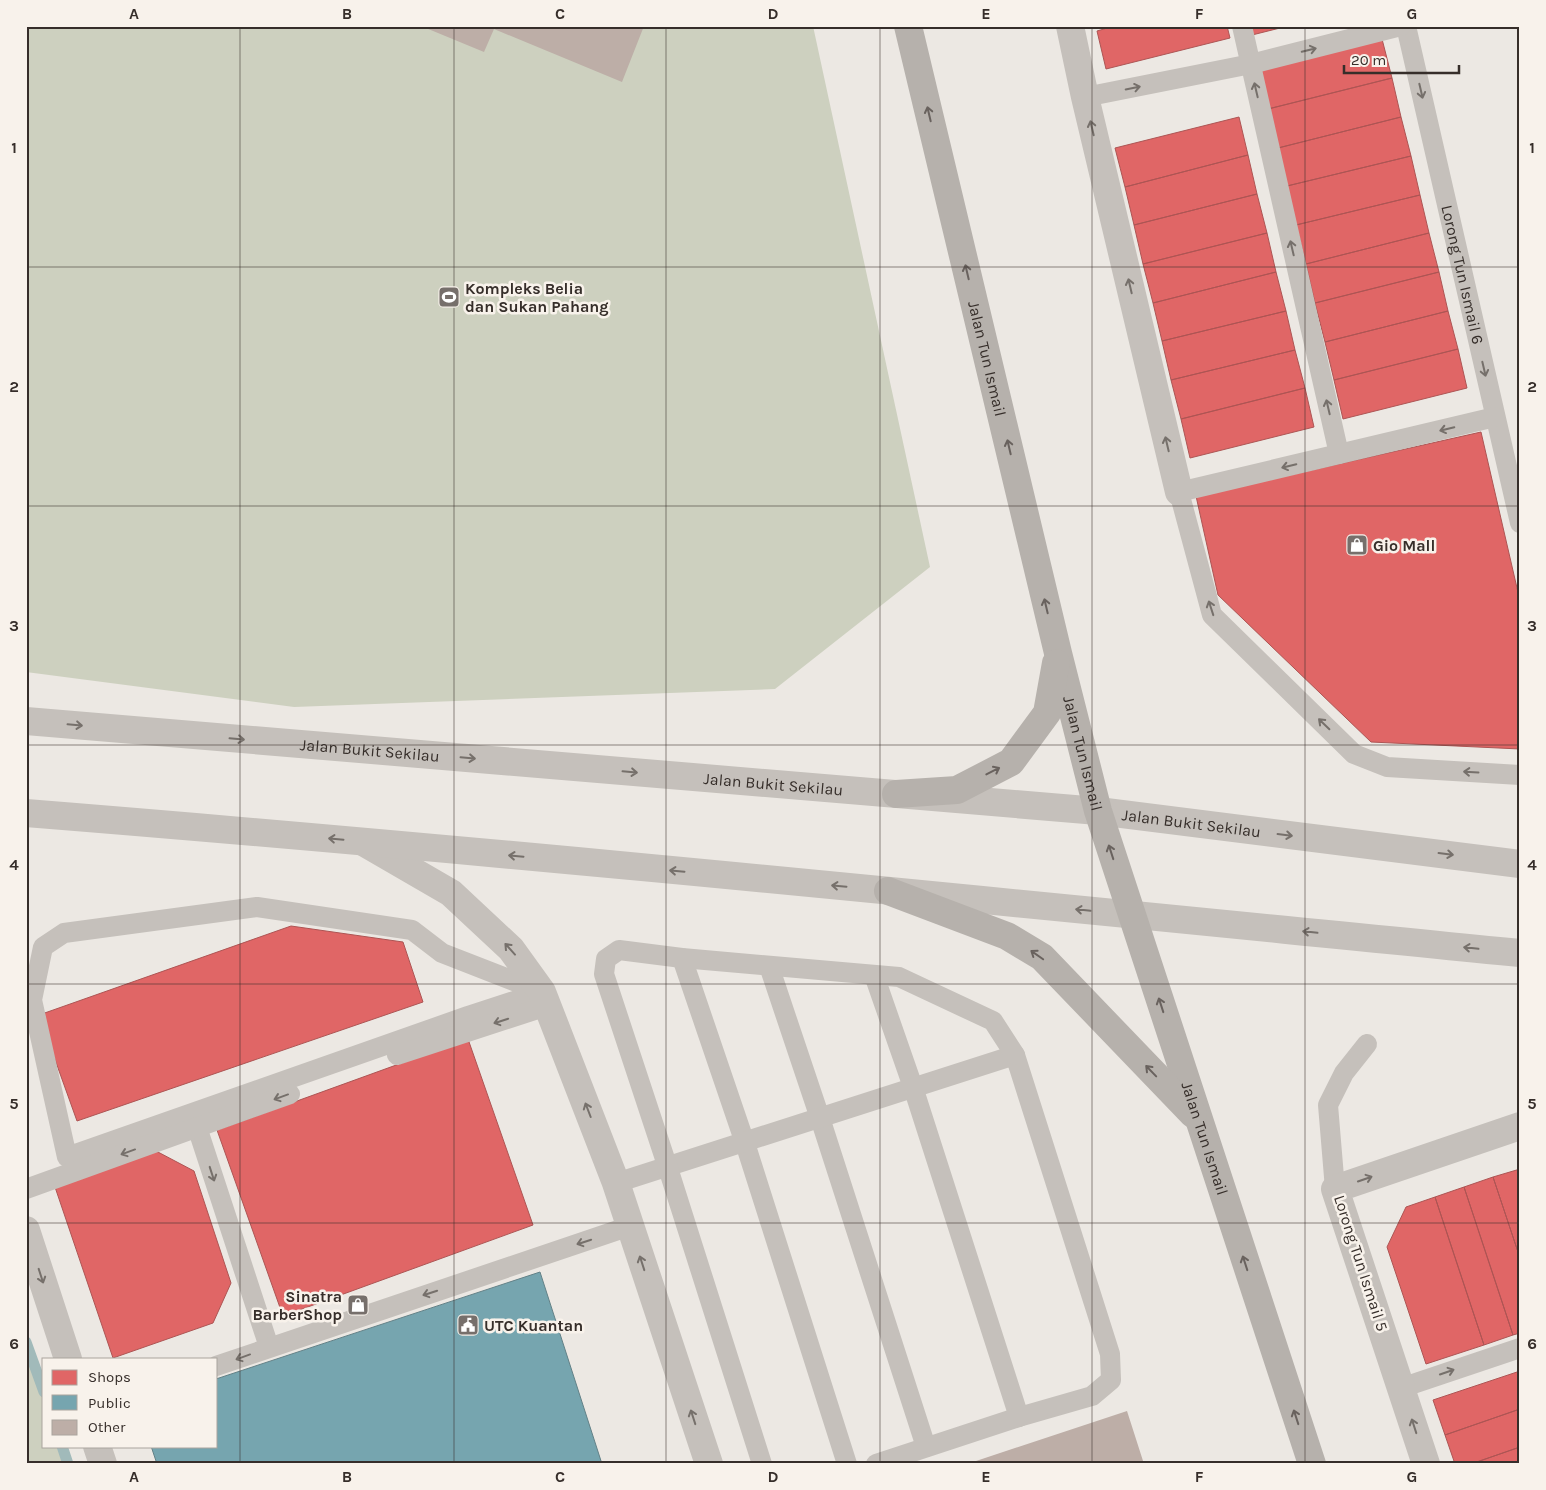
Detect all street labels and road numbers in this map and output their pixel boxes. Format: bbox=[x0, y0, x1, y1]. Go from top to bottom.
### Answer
street label: Lorong Tun Ismail 6 bbox=[1438, 203, 1488, 346]
street label: Jalan Tun Ismail bbox=[965, 299, 1011, 418]
street label: Jalan Tun Ismail bbox=[1060, 694, 1107, 813]
street label: Jalan Bukit Sekilau bbox=[299, 735, 440, 765]
street label: Jalan Bukit Sekilau bbox=[703, 768, 844, 799]
street label: Jalan Bukit Sekilau bbox=[1121, 805, 1262, 841]
street label: Jalan Tun Ismail bbox=[1178, 1079, 1233, 1197]
street label: Lorong Tun Ismail 5 bbox=[1330, 1193, 1392, 1333]

